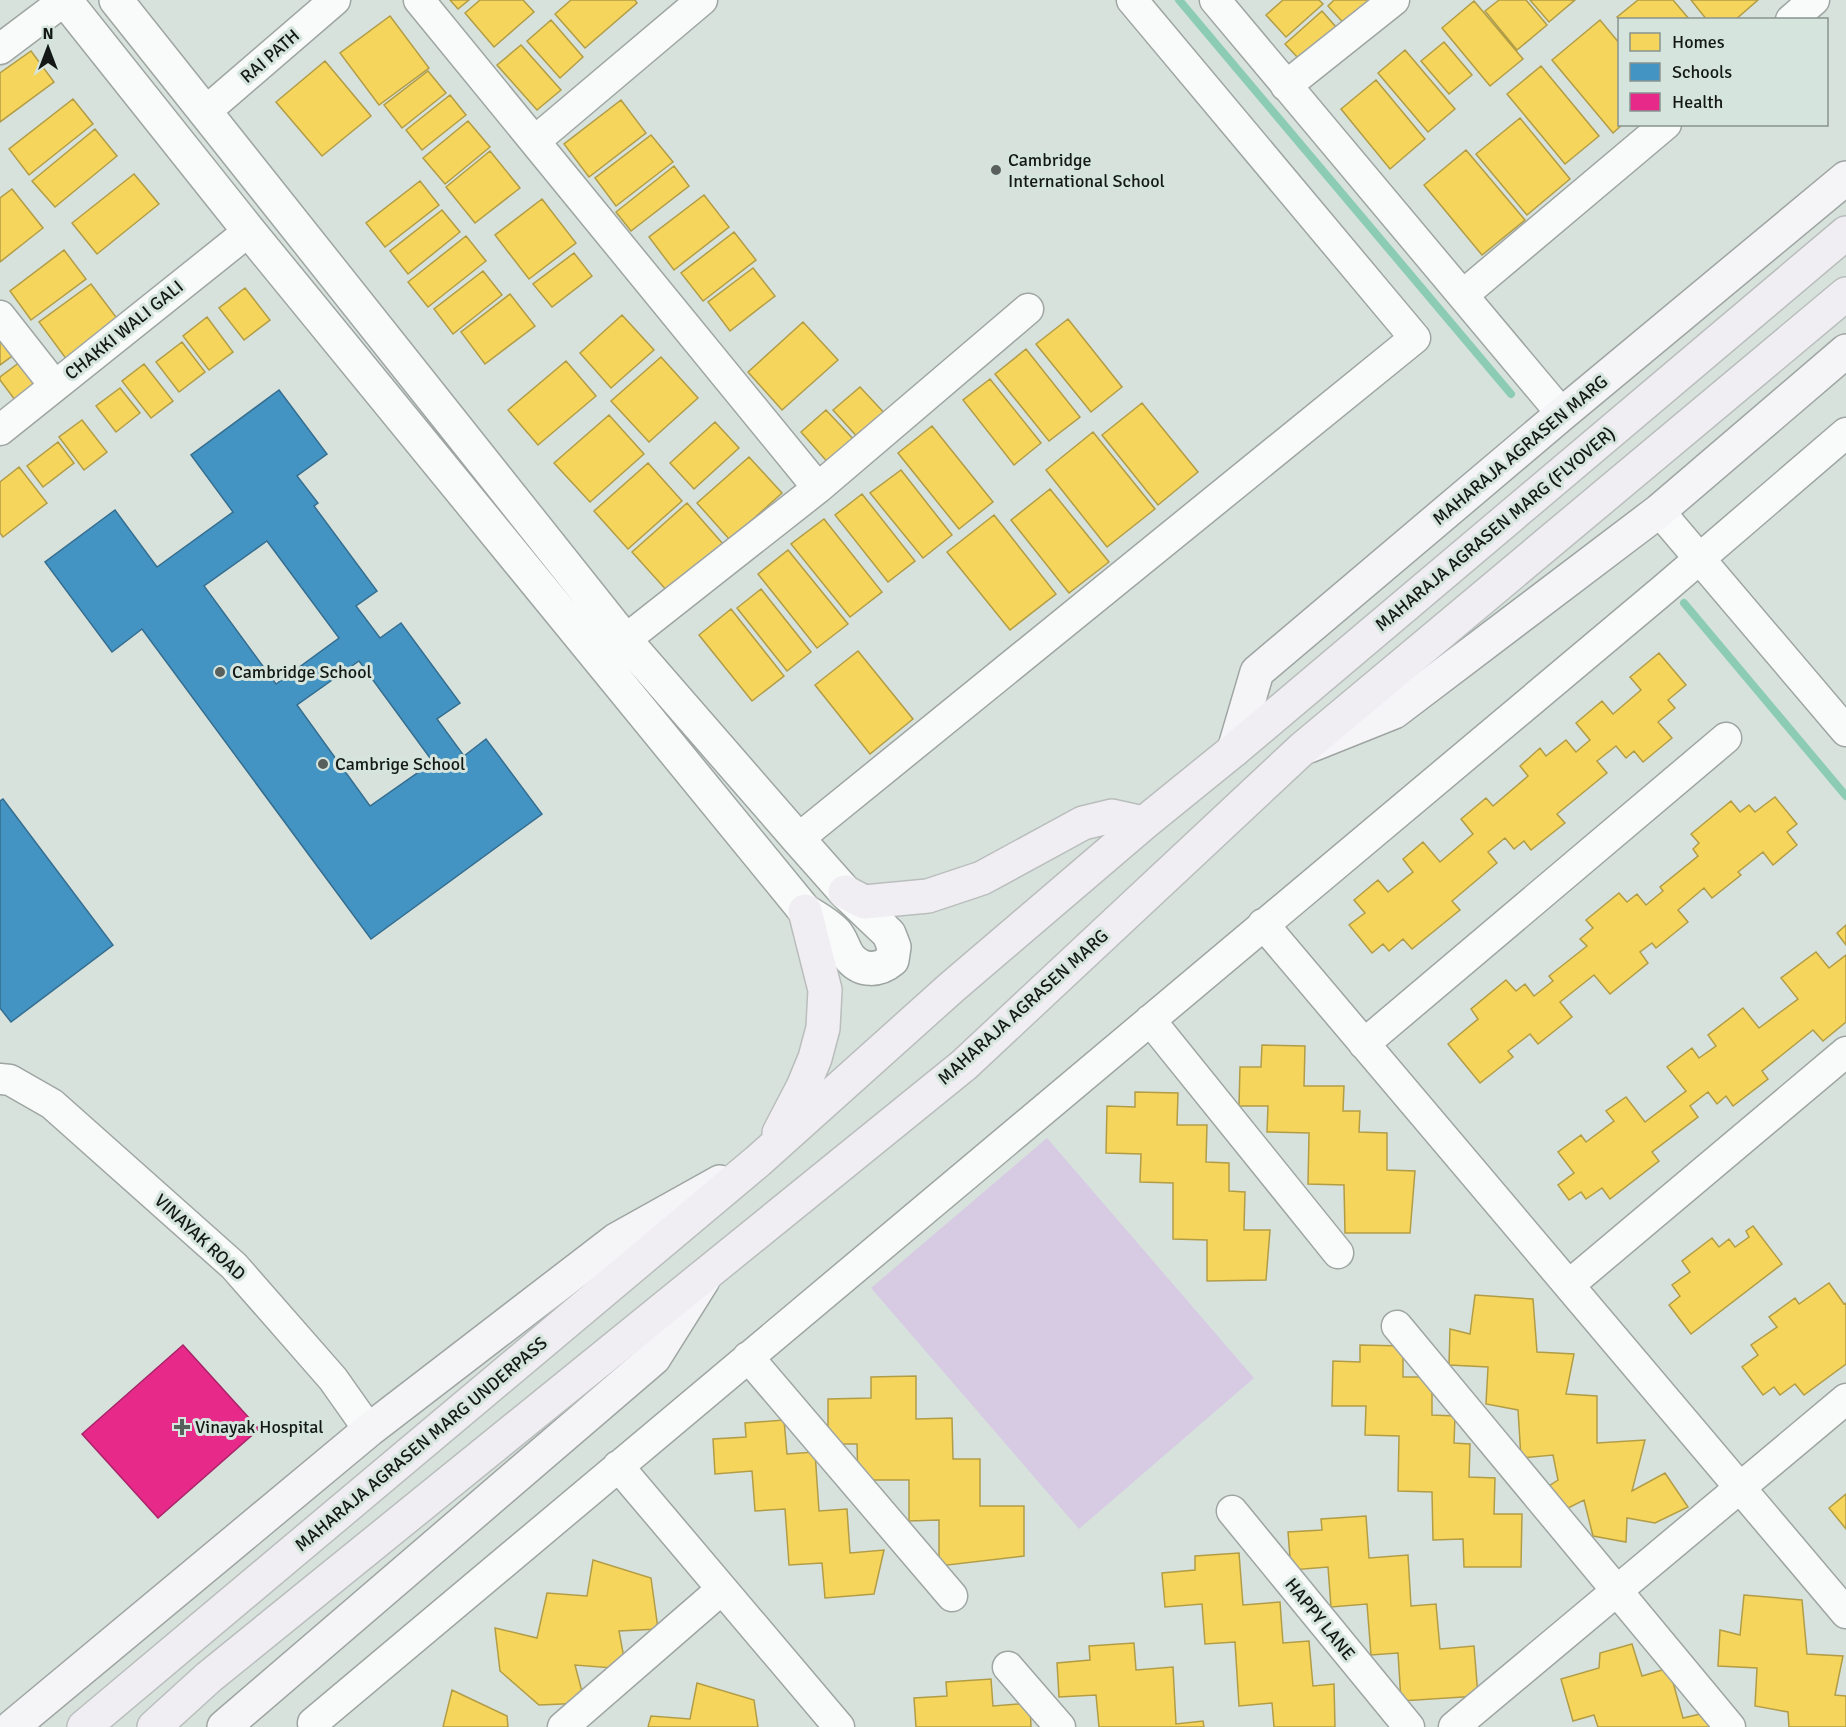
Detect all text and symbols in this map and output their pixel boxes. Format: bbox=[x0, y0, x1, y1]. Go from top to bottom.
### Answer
north arrow bbox=[18, 18, 78, 78]
legend bbox=[1618, 18, 1828, 126]
text: N bbox=[42, 24, 54, 44]
street label: RAI PATH bbox=[236, 24, 304, 88]
text: Homes bbox=[1672, 31, 1725, 53]
text: Schools bbox=[1672, 61, 1732, 83]
text: Health bbox=[1672, 91, 1723, 113]
place label: Cambridge International School bbox=[1008, 149, 1165, 192]
marker: Cambridge International School bbox=[989, 163, 1003, 177]
street label: CHAKKI WALI GALI bbox=[60, 275, 188, 385]
street label: MAHARAJA AGRASEN MARG bbox=[1428, 370, 1612, 530]
street label: MAHARAJA AGRASEN MARG (FLYOVER) bbox=[1371, 422, 1619, 636]
place label: Cambridge School bbox=[232, 661, 372, 683]
marker: Cambridge School bbox=[213, 665, 227, 679]
place label: Cambrige School bbox=[335, 753, 465, 775]
marker: Cambrige School bbox=[316, 757, 330, 771]
street label: MAHARAJA AGRASEN MARG bbox=[933, 925, 1113, 1089]
street label: VINAYAK ROAD bbox=[150, 1189, 250, 1285]
street label: MAHARAJA AGRASEN MARG UNDERPASS bbox=[290, 1332, 552, 1556]
place label: Vinayak Hospital bbox=[195, 1416, 324, 1438]
marker: Vinayak Hospital bbox=[173, 1418, 191, 1436]
street label: HAPPY LANE bbox=[1280, 1574, 1360, 1664]

